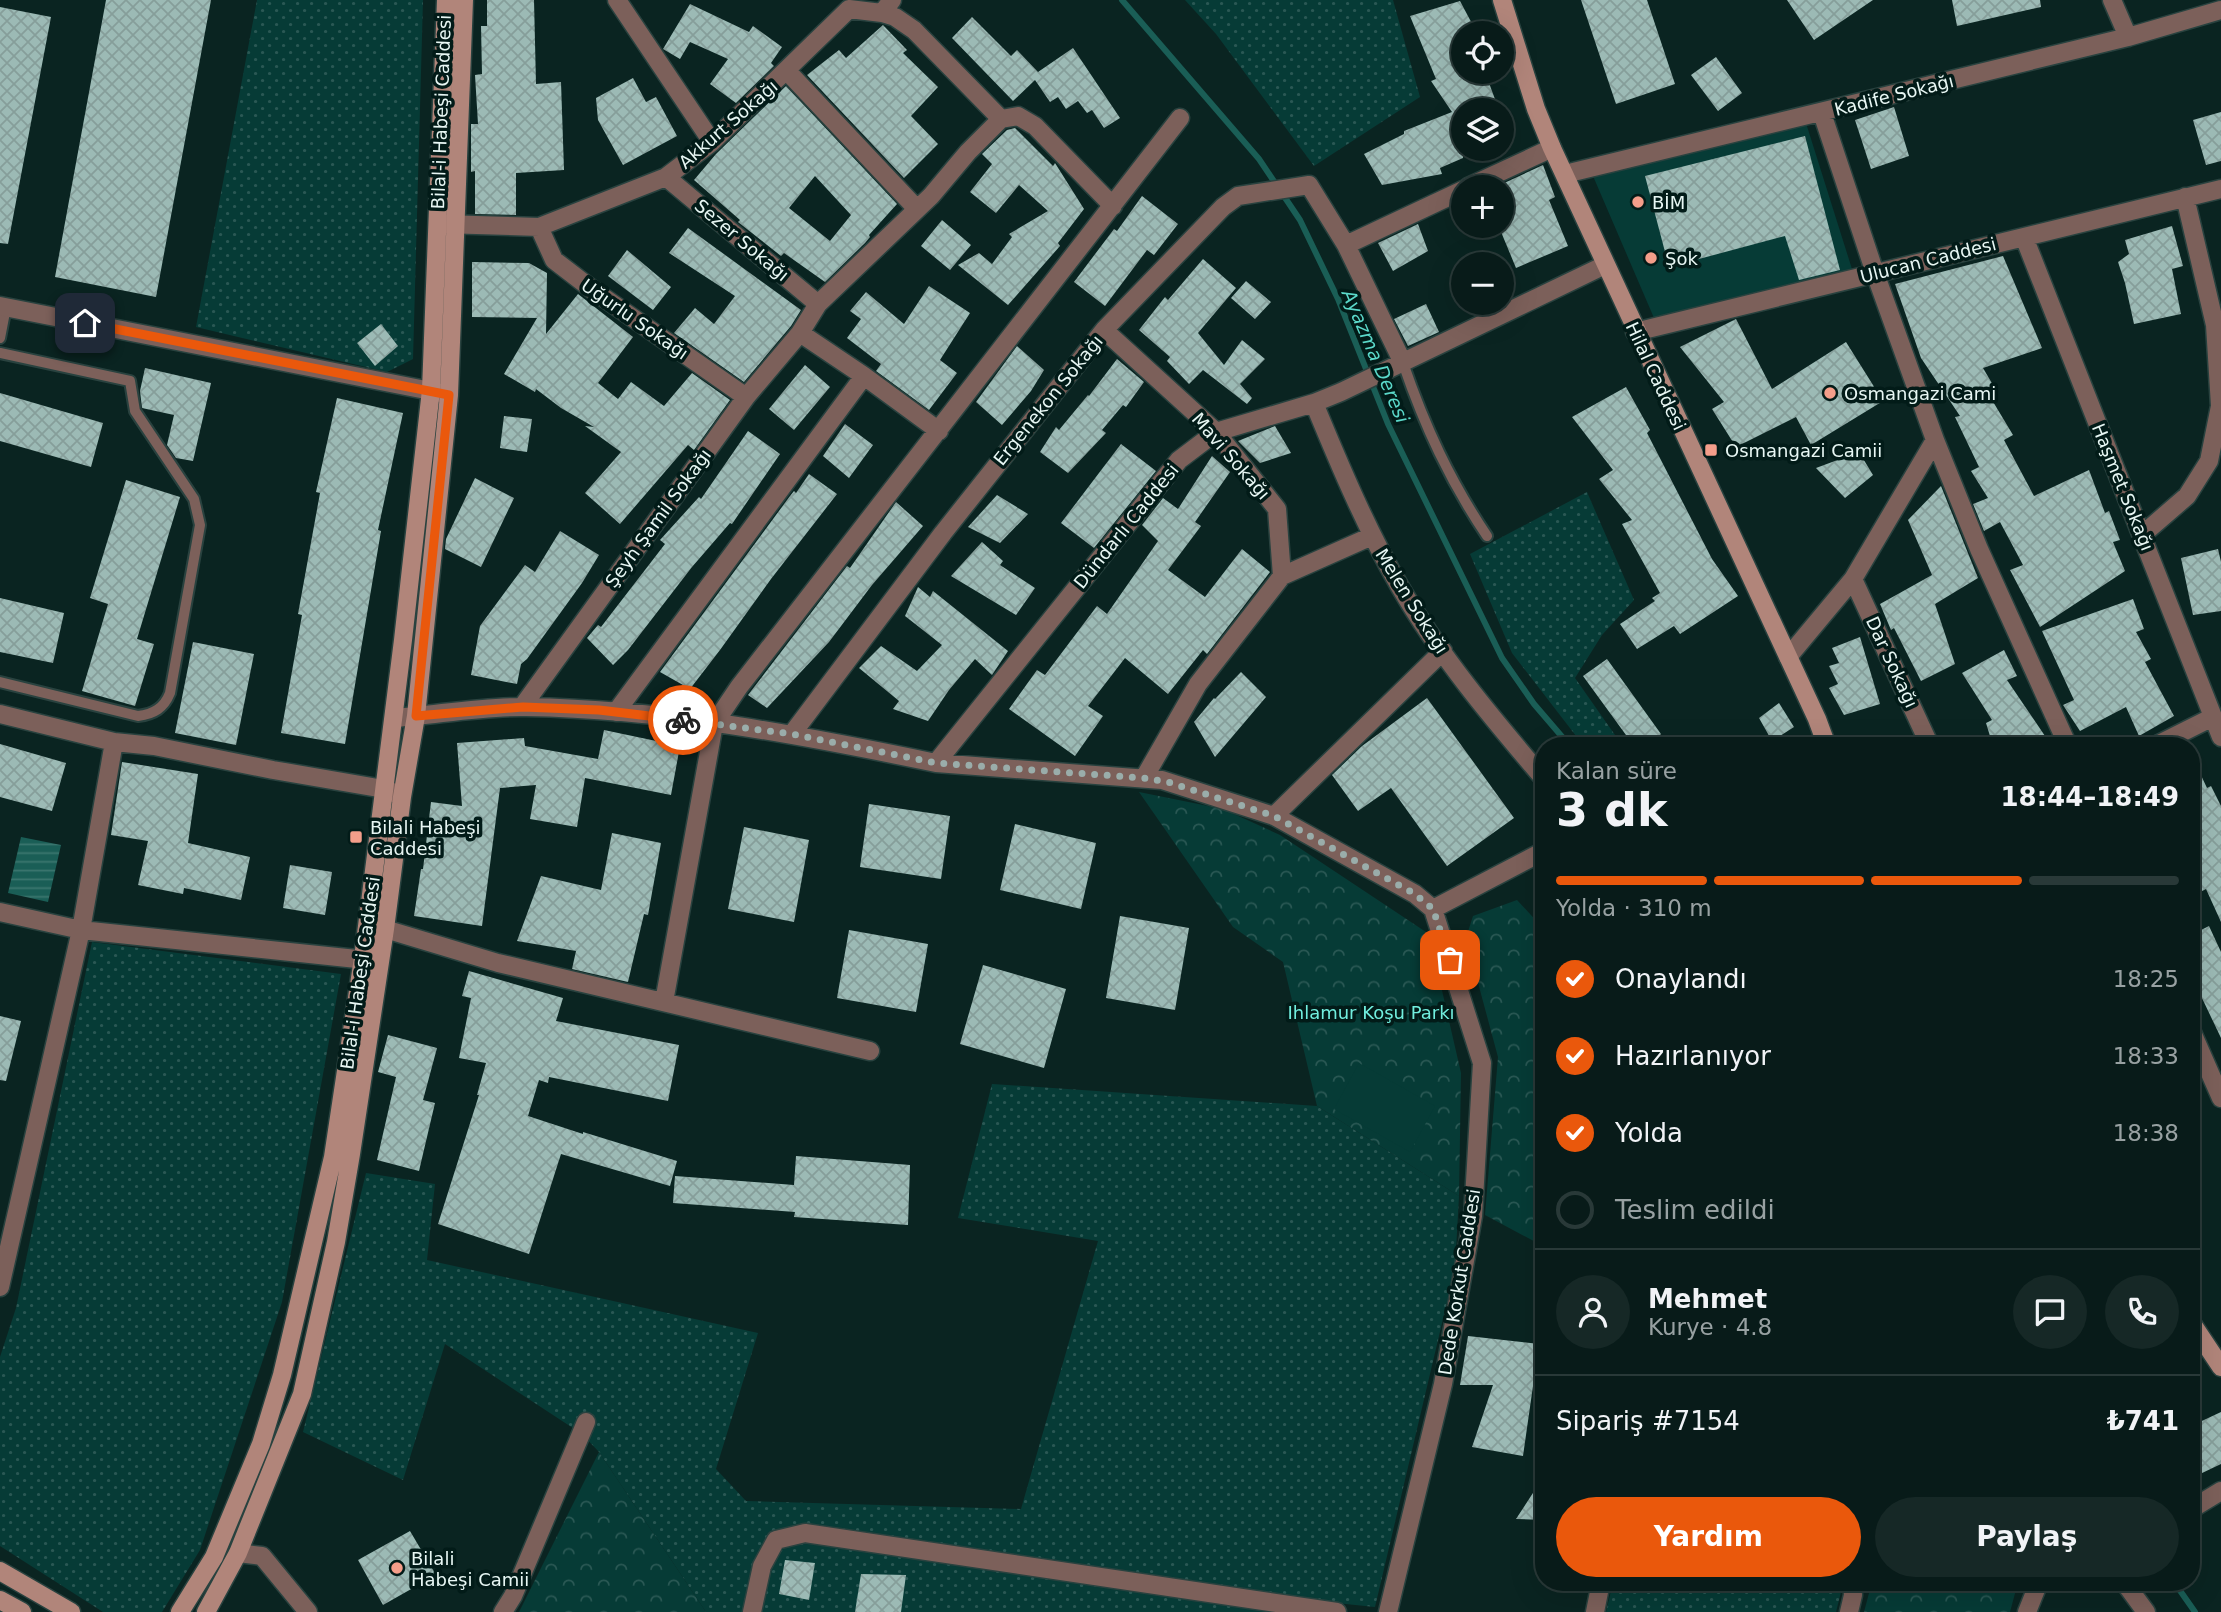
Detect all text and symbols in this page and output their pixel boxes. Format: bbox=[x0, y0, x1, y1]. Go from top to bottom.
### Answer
street label: Bilal-i Habeşi Caddesi bbox=[427, 14, 455, 210]
map controls bbox=[1451, 21, 1514, 315]
button: locate bbox=[1451, 21, 1514, 84]
street label: Kadife Sokağı bbox=[1832, 70, 1956, 120]
street label: Akkurt Sokağı bbox=[674, 75, 782, 173]
button: layers bbox=[1451, 98, 1514, 161]
button: + bbox=[1451, 175, 1514, 238]
place label: BİM bbox=[1652, 192, 1685, 213]
marker: BİM bbox=[1630, 194, 1646, 210]
street label: Sezer Sokağı bbox=[691, 195, 793, 285]
street label: Ulucan Caddesi bbox=[1858, 233, 1998, 287]
place label: Şok bbox=[1665, 248, 1698, 269]
marker: Şok bbox=[1643, 250, 1659, 266]
button: − bbox=[1451, 252, 1514, 315]
street label: Uğurlu Sokağı bbox=[578, 274, 692, 364]
water label: Ayazma Deresi bbox=[1337, 284, 1414, 427]
pin bbox=[55, 293, 115, 353]
icon: home bbox=[66, 304, 104, 342]
street label: Hilal Caddesi bbox=[1622, 318, 1690, 434]
street label: Ergenekon Sokağı bbox=[989, 331, 1107, 469]
place label: Osmangazi Cami bbox=[1844, 383, 1996, 404]
marker: Osmangazi Cami bbox=[1822, 385, 1838, 401]
street label: Mavi Sokağı bbox=[1188, 408, 1274, 504]
street label: Haşmet Sokağı bbox=[2088, 420, 2158, 554]
place label: Osmangazi Camii bbox=[1725, 440, 1882, 461]
marker: Osmangazi Camii bbox=[1703, 442, 1719, 458]
street label: Şeyh Şamil Sokağı bbox=[601, 445, 715, 591]
street label: Dündarlı Caddesi bbox=[1069, 459, 1183, 593]
street label: Melen Sokağı bbox=[1371, 545, 1453, 657]
street label: Dar Sokağı bbox=[1862, 613, 1922, 711]
courier bbox=[648, 685, 718, 755]
icon: bike bbox=[664, 701, 702, 739]
text: Kalan süre bbox=[1556, 758, 1677, 784]
text: 18:44–18:49 bbox=[2000, 782, 2179, 812]
text: 3 dk bbox=[1556, 783, 1668, 837]
place label: Bilali Habeşi Caddesi bbox=[370, 817, 481, 859]
marker: Bilali Habeşi Caddesi bbox=[348, 829, 364, 845]
street label: Bilal-i Habeşi Caddesi bbox=[336, 875, 384, 1071]
text: Yolda · 310 m bbox=[1556, 895, 1712, 921]
pin bbox=[1420, 930, 1480, 990]
icon: bag bbox=[1431, 941, 1469, 979]
icon: check bbox=[1556, 960, 1594, 998]
text: Onaylandı bbox=[1615, 964, 1747, 994]
text: 18:25 bbox=[2113, 966, 2179, 992]
park label: Ihlamur Koşu Parkı bbox=[1287, 1002, 1455, 1023]
icon: check bbox=[1556, 1037, 1594, 1075]
text: Hazırlanıyor bbox=[1615, 1041, 1771, 1071]
text: 18:33 bbox=[2113, 1043, 2179, 1069]
icon: check bbox=[1556, 1114, 1594, 1152]
text: Yolda bbox=[1615, 1118, 1683, 1148]
text: 18:38 bbox=[2113, 1120, 2179, 1146]
street label: Dede Korkut Caddesi bbox=[1434, 1187, 1484, 1377]
text: Teslim edildi bbox=[1615, 1195, 1775, 1225]
button: person bbox=[1556, 1275, 1630, 1349]
button: chat bbox=[2013, 1275, 2087, 1349]
button: phone bbox=[2105, 1275, 2179, 1349]
text: Mehmet bbox=[1648, 1284, 1767, 1314]
text: Kurye · 4.8 bbox=[1648, 1314, 1772, 1340]
text: Sipariş #7154 bbox=[1556, 1406, 1740, 1436]
text: ₺741 bbox=[2107, 1406, 2179, 1436]
button: Yardım bbox=[1556, 1497, 1861, 1577]
button: Paylaş bbox=[1875, 1497, 2179, 1577]
place label: Bilali Habeşi Camii bbox=[411, 1548, 529, 1590]
marker: Bilali Habeşi Camii bbox=[389, 1560, 405, 1576]

